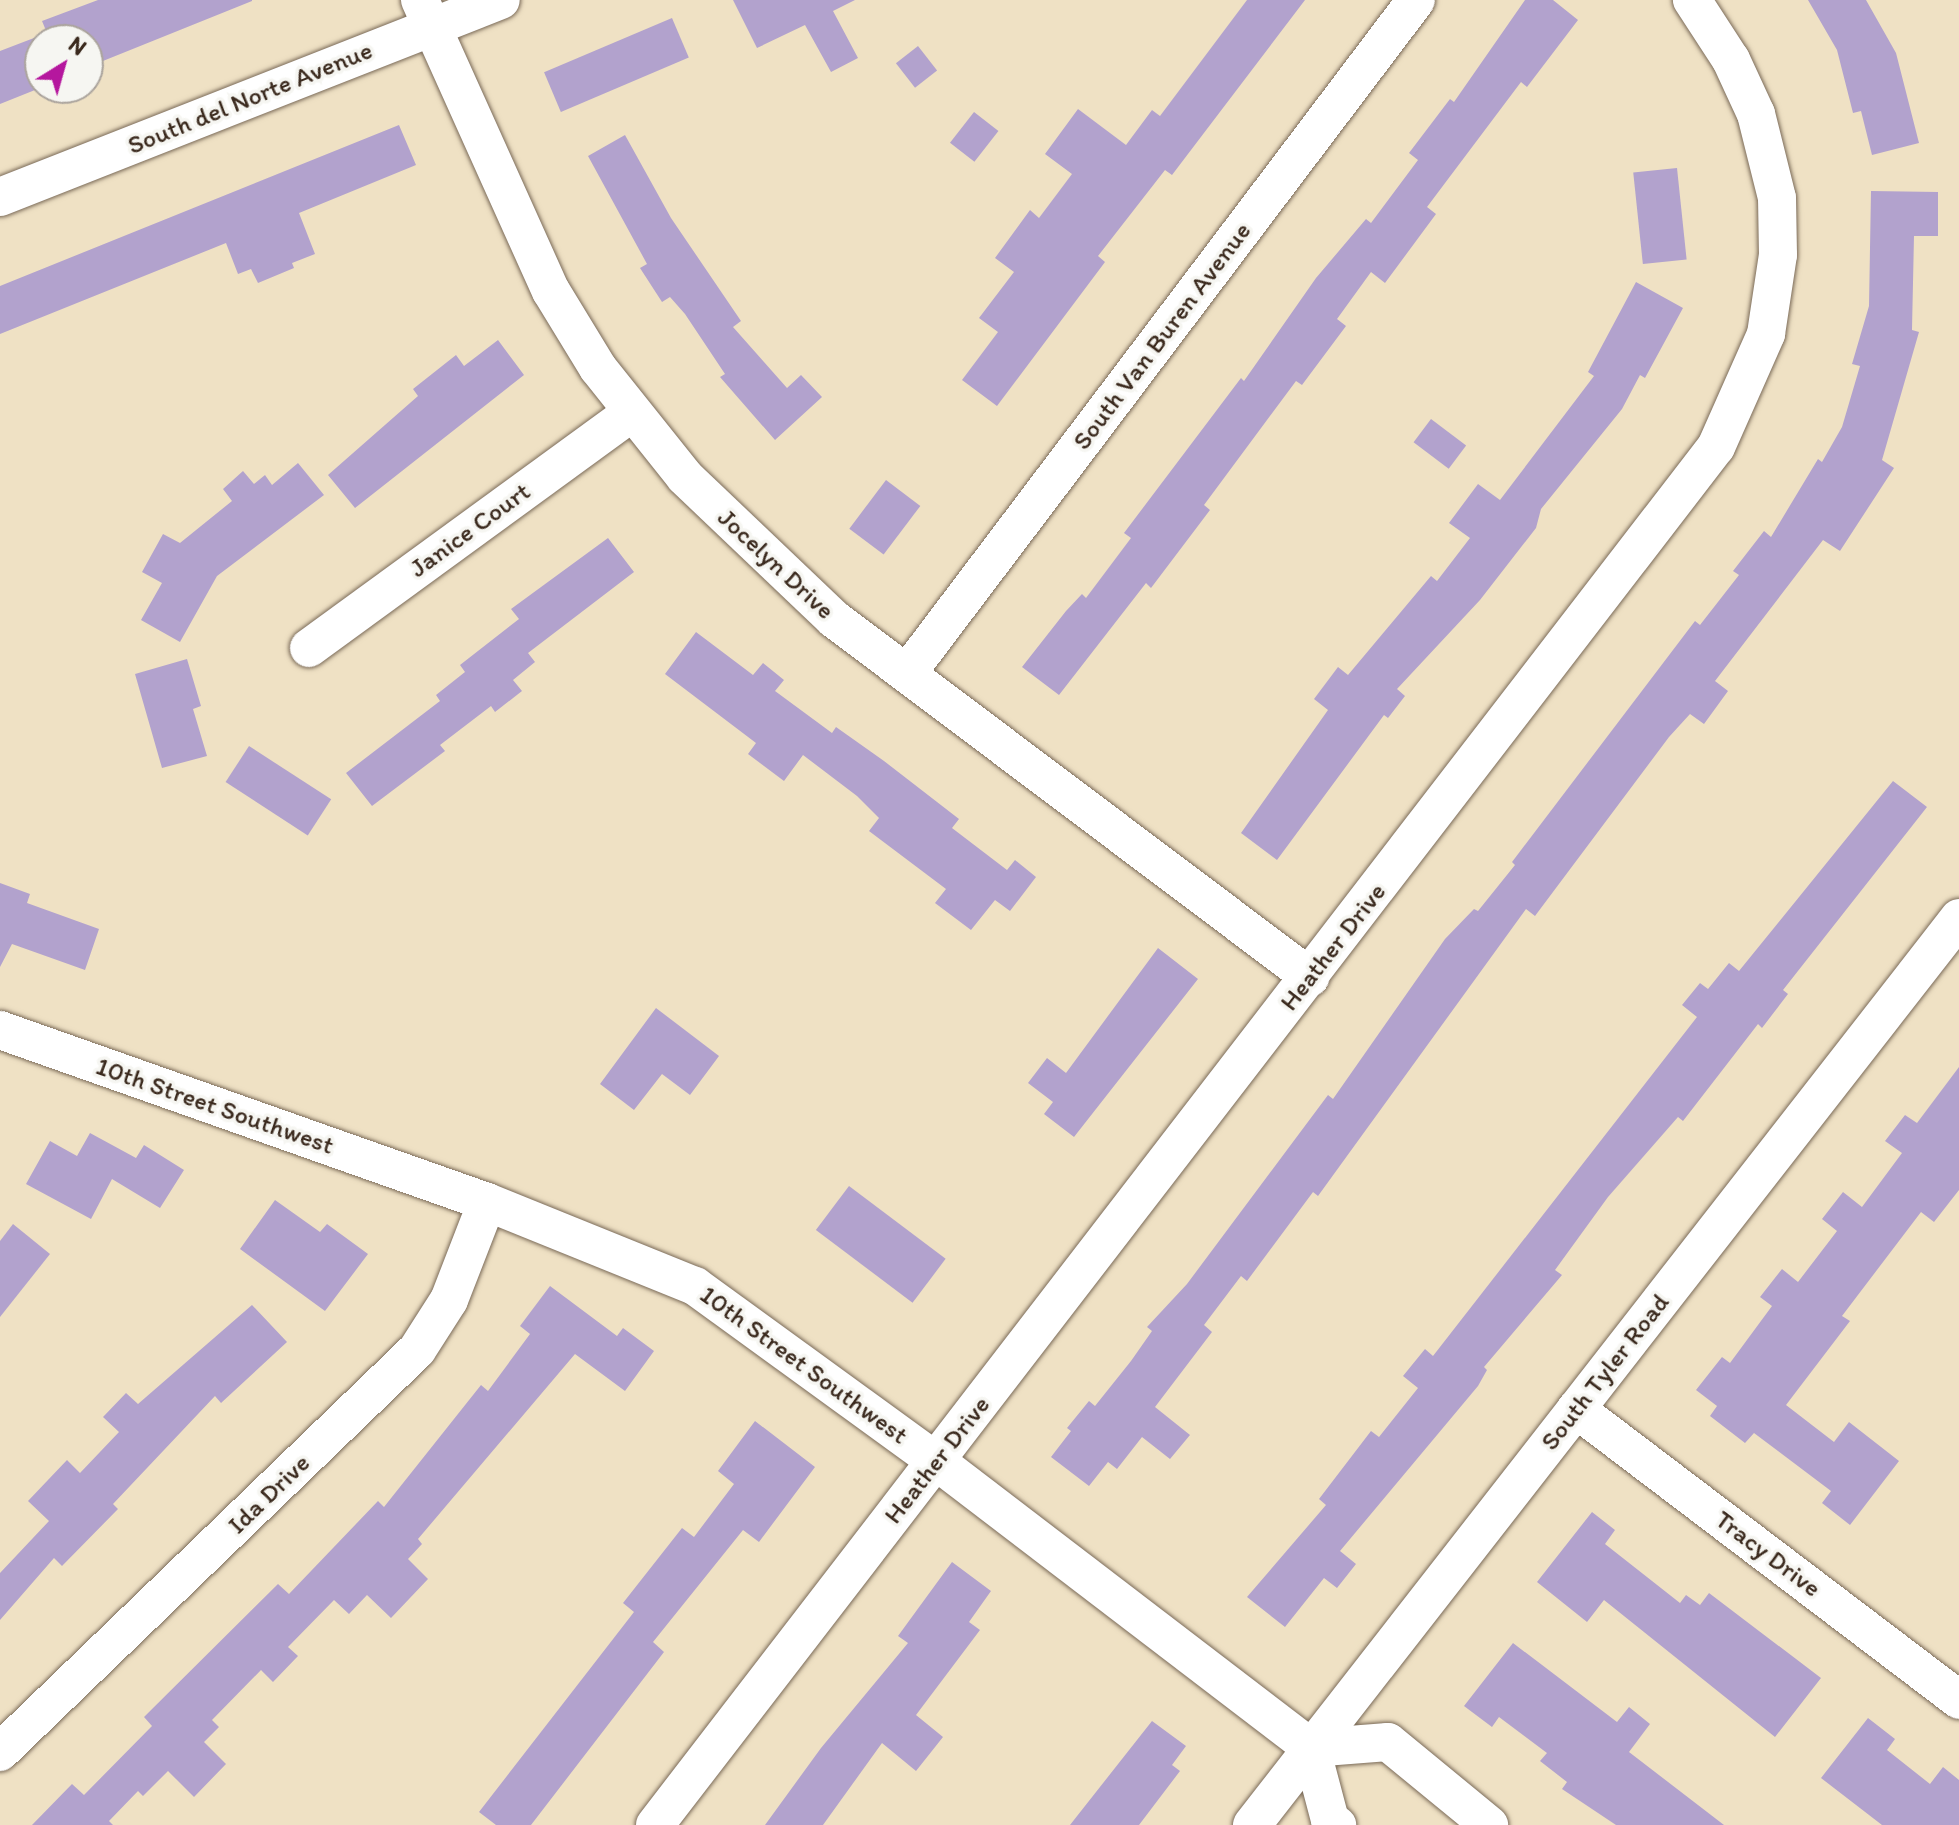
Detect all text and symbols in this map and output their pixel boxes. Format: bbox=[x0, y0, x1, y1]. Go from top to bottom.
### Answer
north arrow bbox=[24, 24, 104, 104]
text: N bbox=[63, 31, 92, 61]
street label: South del Norte Avenue bbox=[123, 35, 377, 161]
street label: South Van Buren Avenue bbox=[1067, 217, 1257, 455]
street label: Janice Court bbox=[404, 476, 536, 584]
street label: Jocelyn Drive bbox=[711, 502, 841, 626]
street label: Heather Drive bbox=[1273, 877, 1393, 1017]
street label: 10th Street Southwest bbox=[93, 1051, 337, 1161]
street label: 10th Street Southwest bbox=[694, 1279, 914, 1451]
street label: South Tyler Road bbox=[1535, 1289, 1675, 1455]
street label: Heather Drive bbox=[877, 1390, 997, 1530]
street label: Ida Drive bbox=[221, 1447, 317, 1541]
street label: Tracy Drive bbox=[1709, 1504, 1827, 1604]

